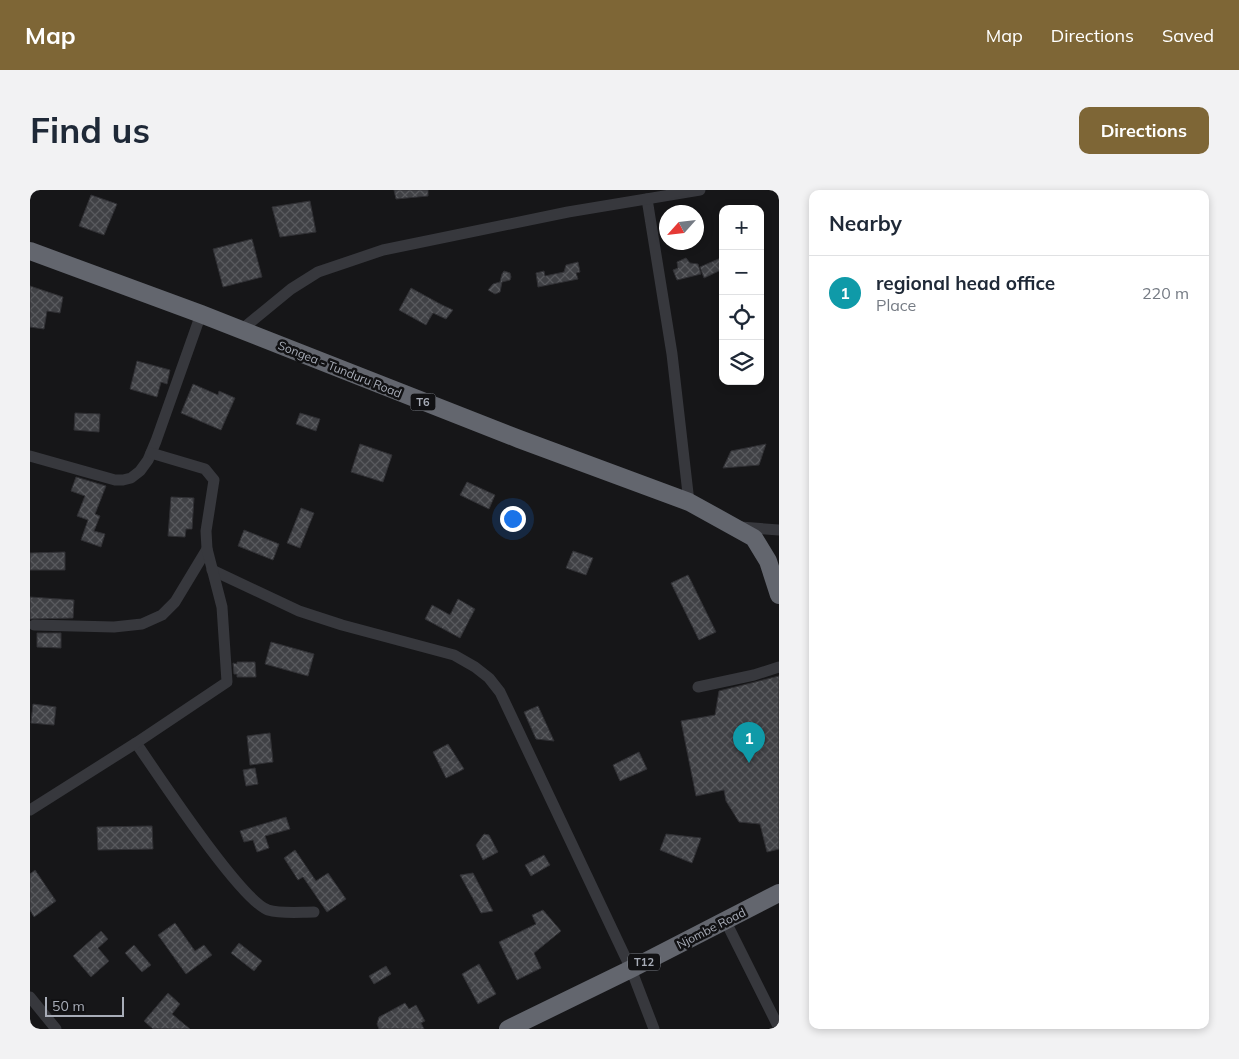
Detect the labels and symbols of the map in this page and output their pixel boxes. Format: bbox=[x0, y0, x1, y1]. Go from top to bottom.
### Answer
north arrow bbox=[659, 205, 704, 250]
street label: Songea - Tunduru Road bbox=[276, 337, 404, 401]
road number: T6 bbox=[410, 393, 436, 410]
your location bbox=[500, 506, 526, 532]
pin: 1 bbox=[733, 722, 765, 763]
street label: Njombe Road bbox=[674, 904, 748, 952]
road number: T12 bbox=[628, 954, 660, 970]
scale bar bbox=[45, 994, 124, 1017]

